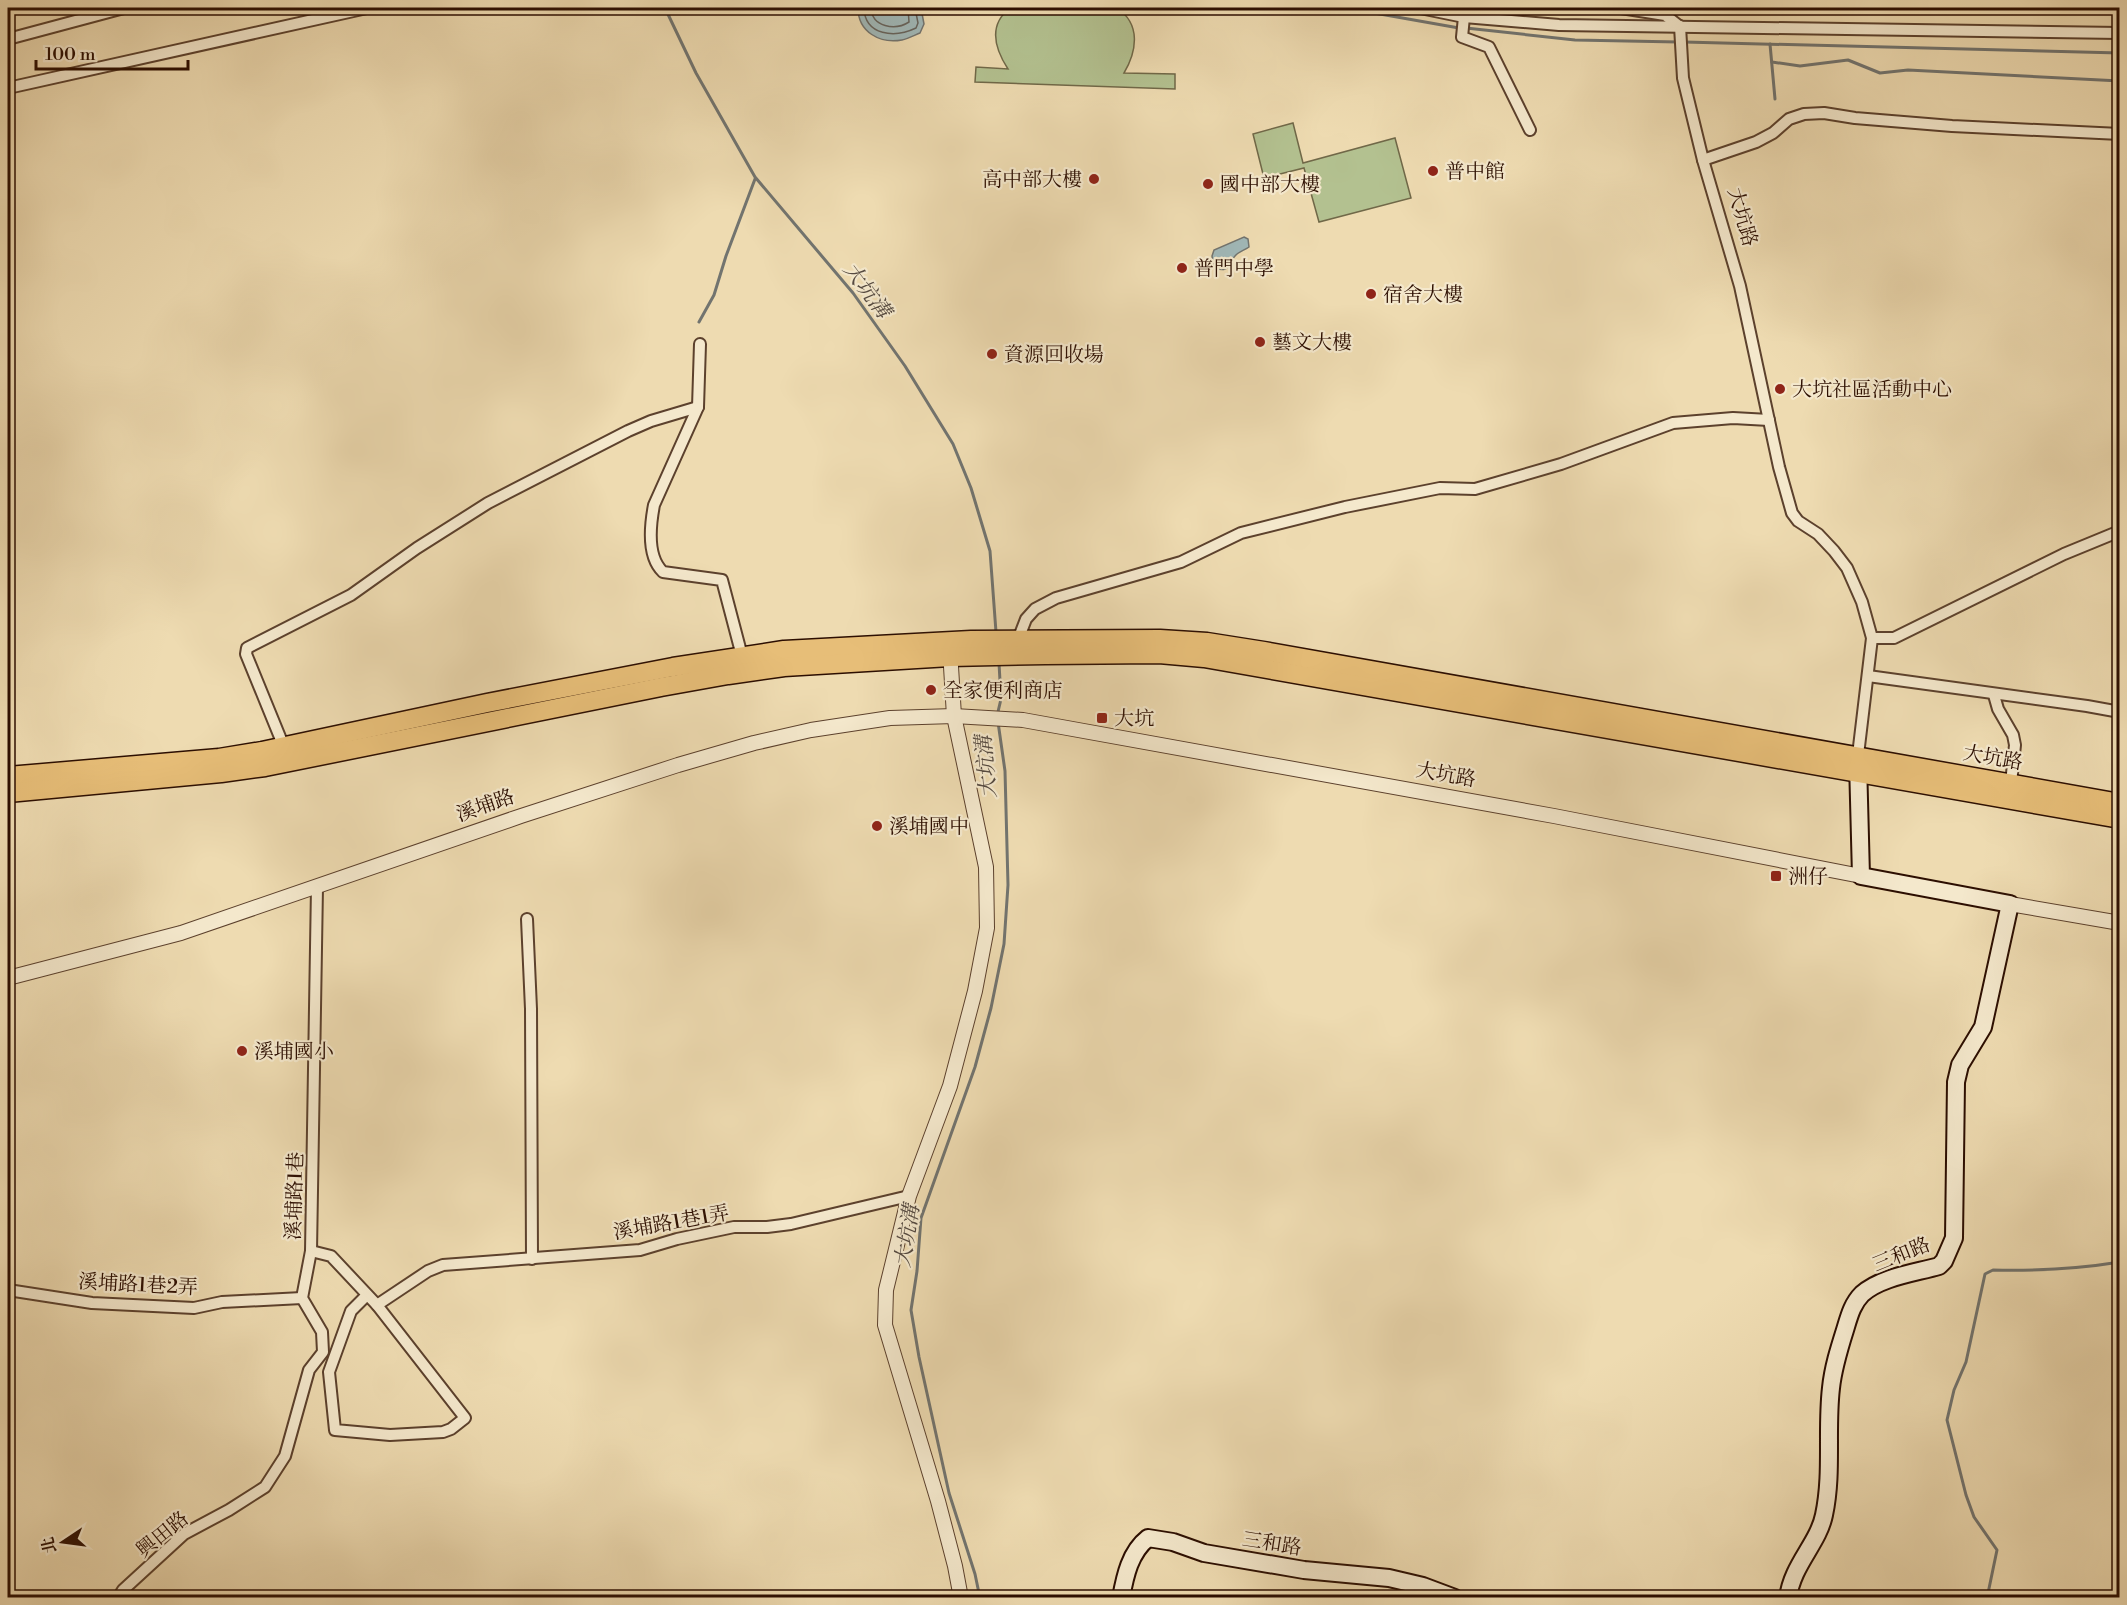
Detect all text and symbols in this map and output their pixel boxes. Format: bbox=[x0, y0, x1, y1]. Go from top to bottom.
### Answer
scale bar bbox=[36, 33, 188, 71]
text: 100 m bbox=[45, 43, 96, 66]
place label: 普中館 bbox=[1445, 160, 1505, 185]
marker: 普中館 bbox=[1426, 164, 1440, 178]
place label: 高中部大樓 bbox=[982, 168, 1082, 193]
marker: 高中部大樓 bbox=[1087, 172, 1101, 186]
place label: 國中部大樓 bbox=[1220, 173, 1320, 198]
marker: 國中部大樓 bbox=[1201, 177, 1215, 191]
street label: 大坑路 bbox=[1721, 185, 1762, 250]
place label: 普門中學 bbox=[1194, 257, 1274, 282]
water label: 大坑溝 bbox=[837, 258, 897, 326]
marker: 普門中學 bbox=[1175, 261, 1189, 275]
place label: 宿舍大樓 bbox=[1383, 283, 1463, 308]
marker: 宿舍大樓 bbox=[1364, 287, 1378, 301]
place label: 藝文大樓 bbox=[1272, 331, 1352, 356]
marker: 藝文大樓 bbox=[1253, 335, 1267, 349]
place label: 資源回收場 bbox=[1004, 343, 1104, 368]
marker: 資源回收場 bbox=[985, 347, 999, 361]
place label: 大坑社區活動中心 bbox=[1792, 378, 1952, 403]
marker: 大坑社區活動中心 bbox=[1773, 382, 1787, 396]
place label: 全家便利商店 bbox=[943, 679, 1063, 704]
marker: 全家便利商店 bbox=[924, 683, 938, 697]
place label: 大坑 bbox=[1114, 707, 1154, 732]
marker: 大坑 bbox=[1095, 711, 1109, 725]
water label: 大坑溝 bbox=[971, 731, 1003, 799]
street label: 大坑路 bbox=[1961, 741, 2024, 776]
street label: 大坑路 bbox=[1414, 758, 1477, 793]
street label: 溪埔路 bbox=[453, 785, 518, 828]
place label: 溪埔國中 bbox=[889, 815, 969, 840]
marker: 溪埔國中 bbox=[870, 819, 884, 833]
place label: 洲仔 bbox=[1788, 865, 1828, 890]
marker: 洲仔 bbox=[1769, 869, 1783, 883]
place label: 溪埔國小 bbox=[254, 1040, 334, 1065]
marker: 溪埔國小 bbox=[235, 1044, 249, 1058]
street label: 溪埔路1巷 bbox=[281, 1151, 310, 1241]
water label: 大坑溝 bbox=[890, 1200, 926, 1269]
street label: 溪埔路1巷1弄 bbox=[611, 1201, 731, 1246]
street label: 三和路 bbox=[1869, 1233, 1934, 1278]
street label: 溪埔路1巷2弄 bbox=[77, 1270, 199, 1301]
street label: 興田路 bbox=[132, 1507, 194, 1564]
north arrow bbox=[33, 1512, 93, 1572]
street label: 三和路 bbox=[1240, 1527, 1303, 1562]
text: 北 bbox=[38, 1535, 61, 1555]

